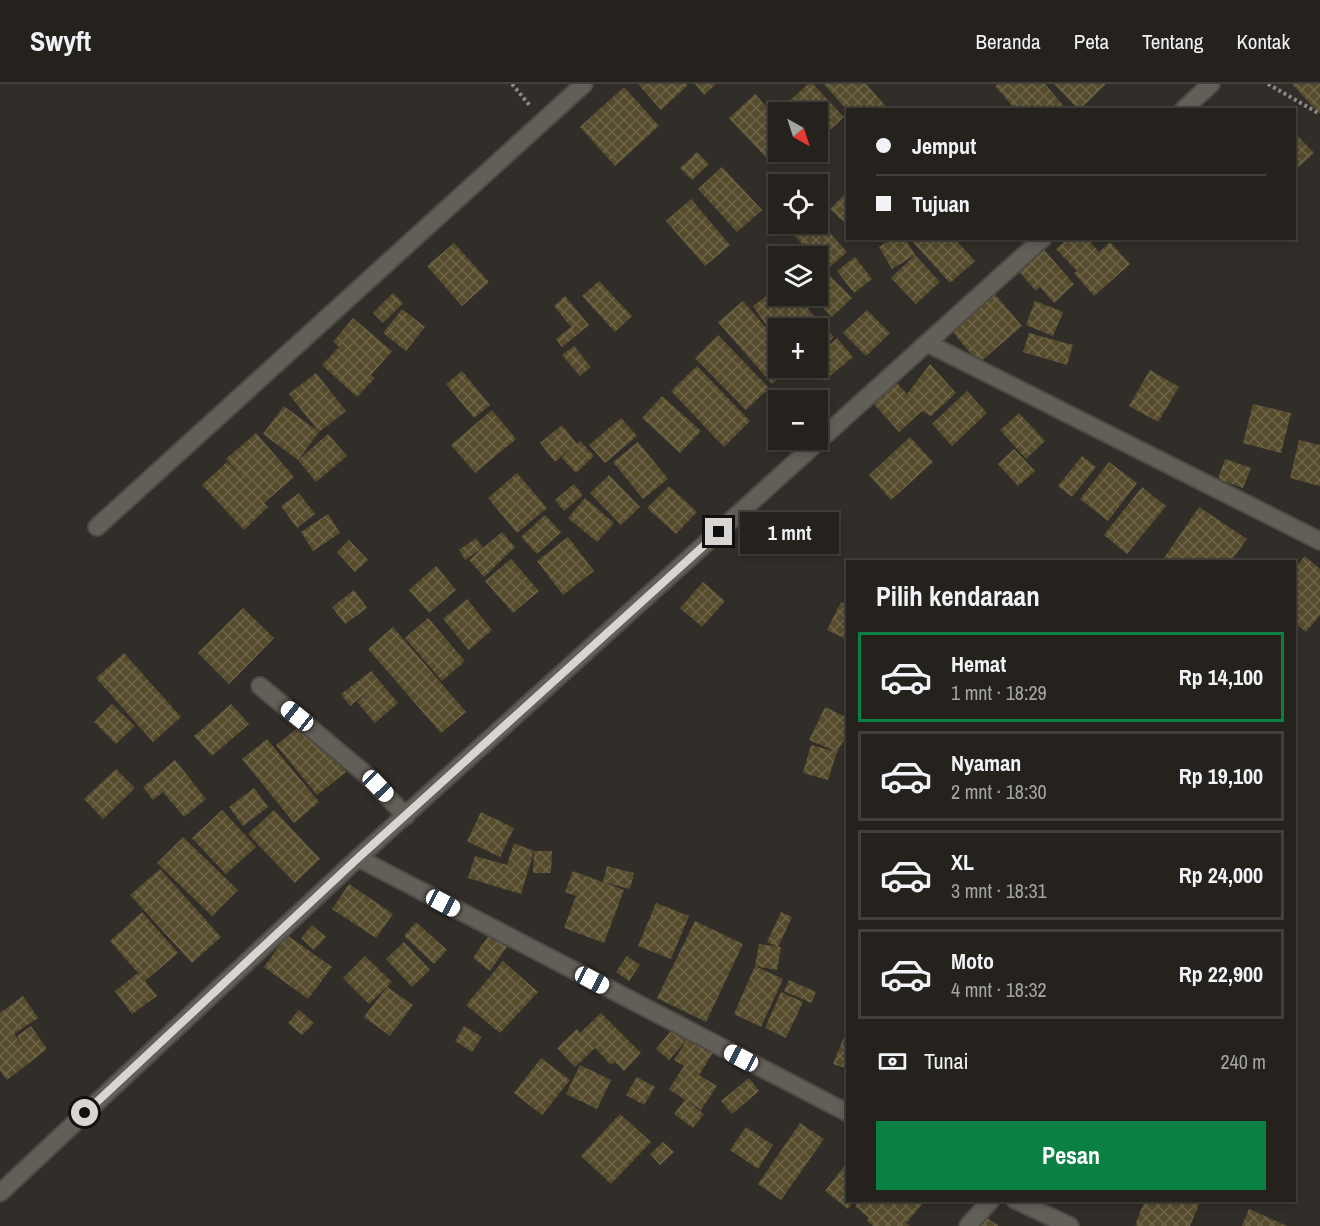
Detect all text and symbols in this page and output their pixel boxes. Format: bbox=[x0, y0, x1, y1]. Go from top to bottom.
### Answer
text: Swyft bbox=[30, 22, 91, 60]
text: Beranda bbox=[976, 27, 1041, 56]
text: Peta bbox=[1074, 27, 1109, 56]
text: Tentang bbox=[1142, 27, 1203, 56]
text: Kontak bbox=[1236, 27, 1290, 56]
north arrow bbox=[768, 102, 828, 162]
map controls bbox=[768, 102, 828, 450]
text: Jemput bbox=[912, 131, 976, 161]
button: locate bbox=[768, 174, 828, 234]
text: Tujuan bbox=[912, 189, 970, 219]
button: layers bbox=[768, 246, 828, 306]
button: + bbox=[768, 318, 828, 378]
button: − bbox=[768, 390, 828, 450]
callout: 1 mnt bbox=[740, 511, 839, 553]
route end bbox=[705, 518, 732, 545]
text: 1 mnt bbox=[768, 519, 811, 546]
text: Pilih kendaraan bbox=[876, 578, 1040, 614]
text: Hemat bbox=[951, 649, 1006, 679]
icon: car bbox=[879, 650, 933, 704]
text: Rp 14,100 bbox=[1179, 662, 1263, 692]
text: 1 mnt · 18:29 bbox=[951, 679, 1047, 706]
car bbox=[277, 698, 317, 734]
text: Nyaman bbox=[951, 748, 1021, 778]
icon: car bbox=[879, 749, 933, 803]
text: Rp 19,100 bbox=[1179, 761, 1263, 791]
car bbox=[359, 767, 397, 805]
text: 2 mnt · 18:30 bbox=[951, 778, 1047, 805]
text: XL bbox=[951, 847, 974, 877]
icon: car bbox=[879, 848, 933, 902]
text: Rp 24,000 bbox=[1179, 860, 1263, 890]
text: 3 mnt · 18:31 bbox=[951, 877, 1047, 904]
car bbox=[423, 887, 463, 919]
text: Moto bbox=[951, 946, 994, 976]
icon: car bbox=[879, 947, 933, 1001]
text: Rp 22,900 bbox=[1179, 959, 1263, 989]
car bbox=[572, 964, 612, 996]
text: 4 mnt · 18:32 bbox=[951, 976, 1047, 1003]
car bbox=[721, 1042, 761, 1074]
icon: cash bbox=[876, 1045, 909, 1078]
text: Tunai bbox=[924, 1046, 969, 1076]
text: 240 m bbox=[1220, 1048, 1266, 1075]
route start bbox=[71, 1099, 98, 1126]
button: Pesan bbox=[876, 1121, 1266, 1190]

